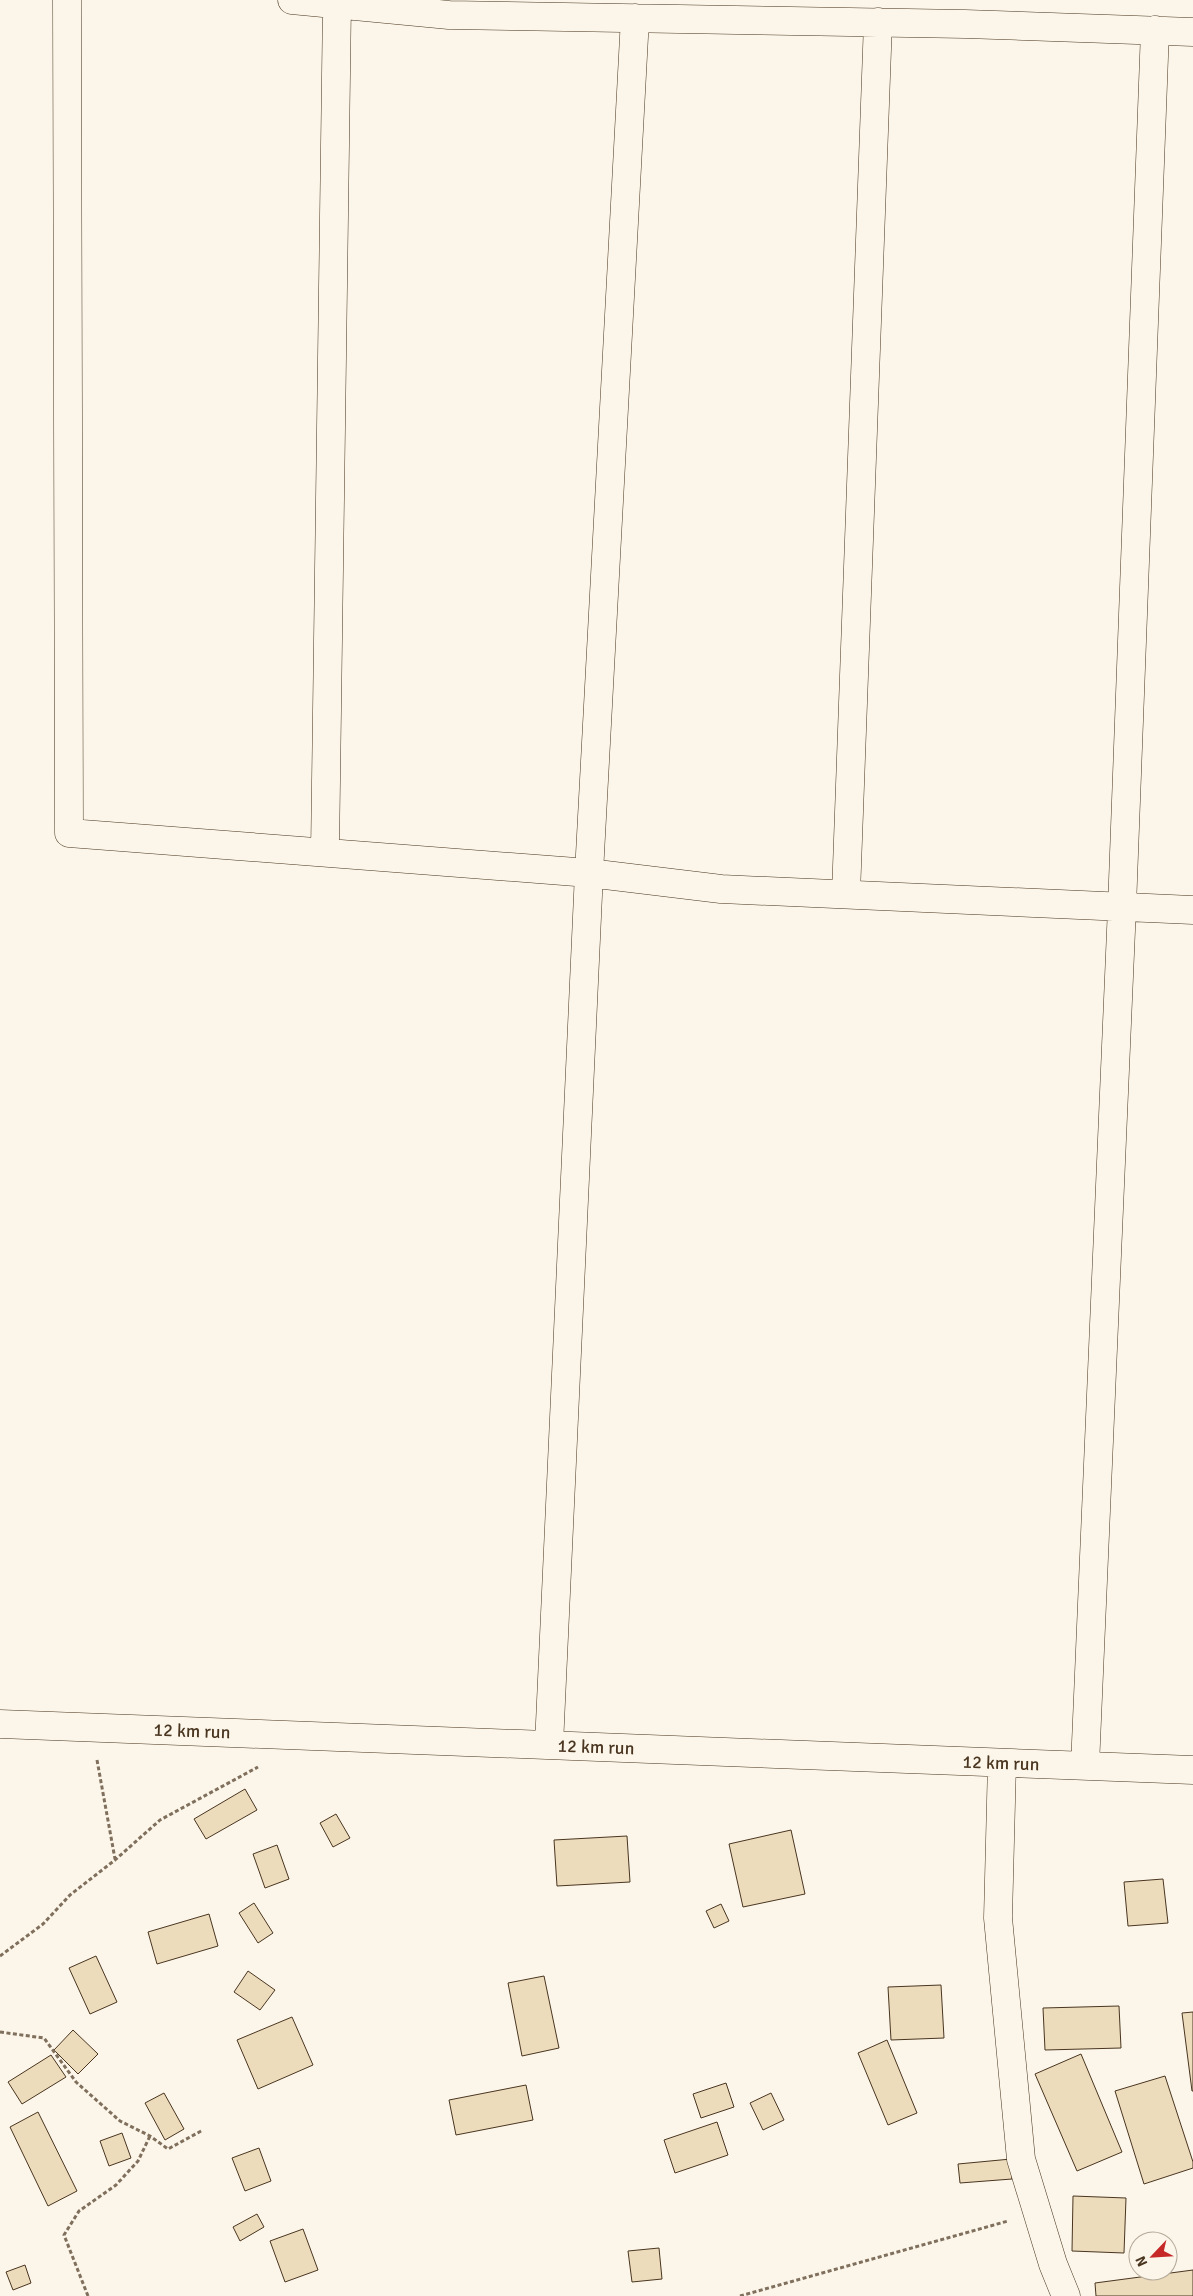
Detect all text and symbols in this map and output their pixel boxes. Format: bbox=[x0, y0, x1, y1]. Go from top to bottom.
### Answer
street label: 12 km run bbox=[153, 1719, 231, 1743]
street label: 12 km run bbox=[557, 1735, 635, 1759]
street label: 12 km run bbox=[962, 1751, 1040, 1775]
north arrow bbox=[1128, 2231, 1178, 2281]
text: N bbox=[1132, 2253, 1151, 2269]

